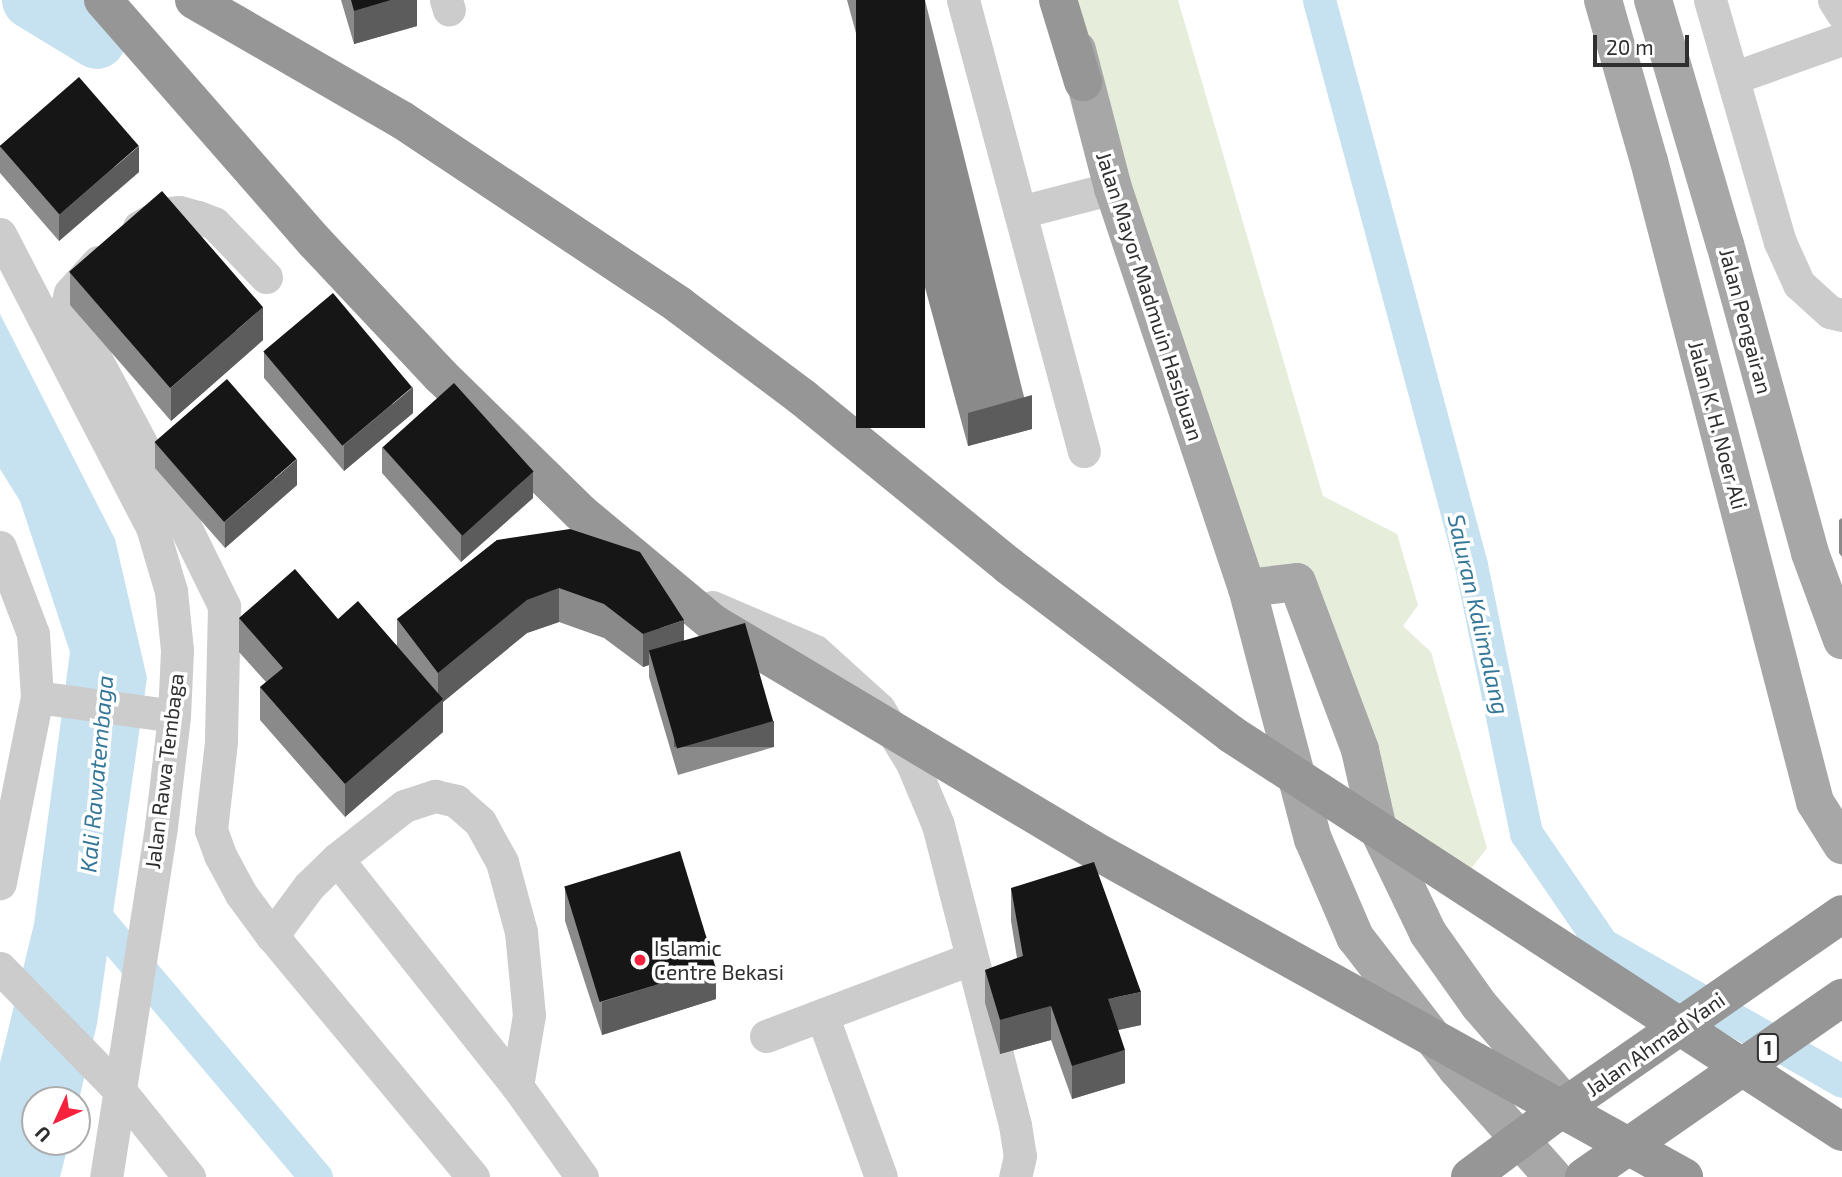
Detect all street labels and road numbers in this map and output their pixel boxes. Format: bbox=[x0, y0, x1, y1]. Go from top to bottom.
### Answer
street label: Jalan Mayor Madmuin Hasibuan bbox=[1091, 148, 1209, 444]
street label: Jalan Pengairan bbox=[1714, 246, 1778, 396]
street label: Jalan K. H. Noer Ali bbox=[1683, 338, 1753, 512]
street label: Jalan Rawa Tembaga bbox=[139, 671, 189, 871]
street label: Jalan Ahmad Yani bbox=[1580, 986, 1730, 1102]
road number: 1 bbox=[1756, 1032, 1780, 1064]

